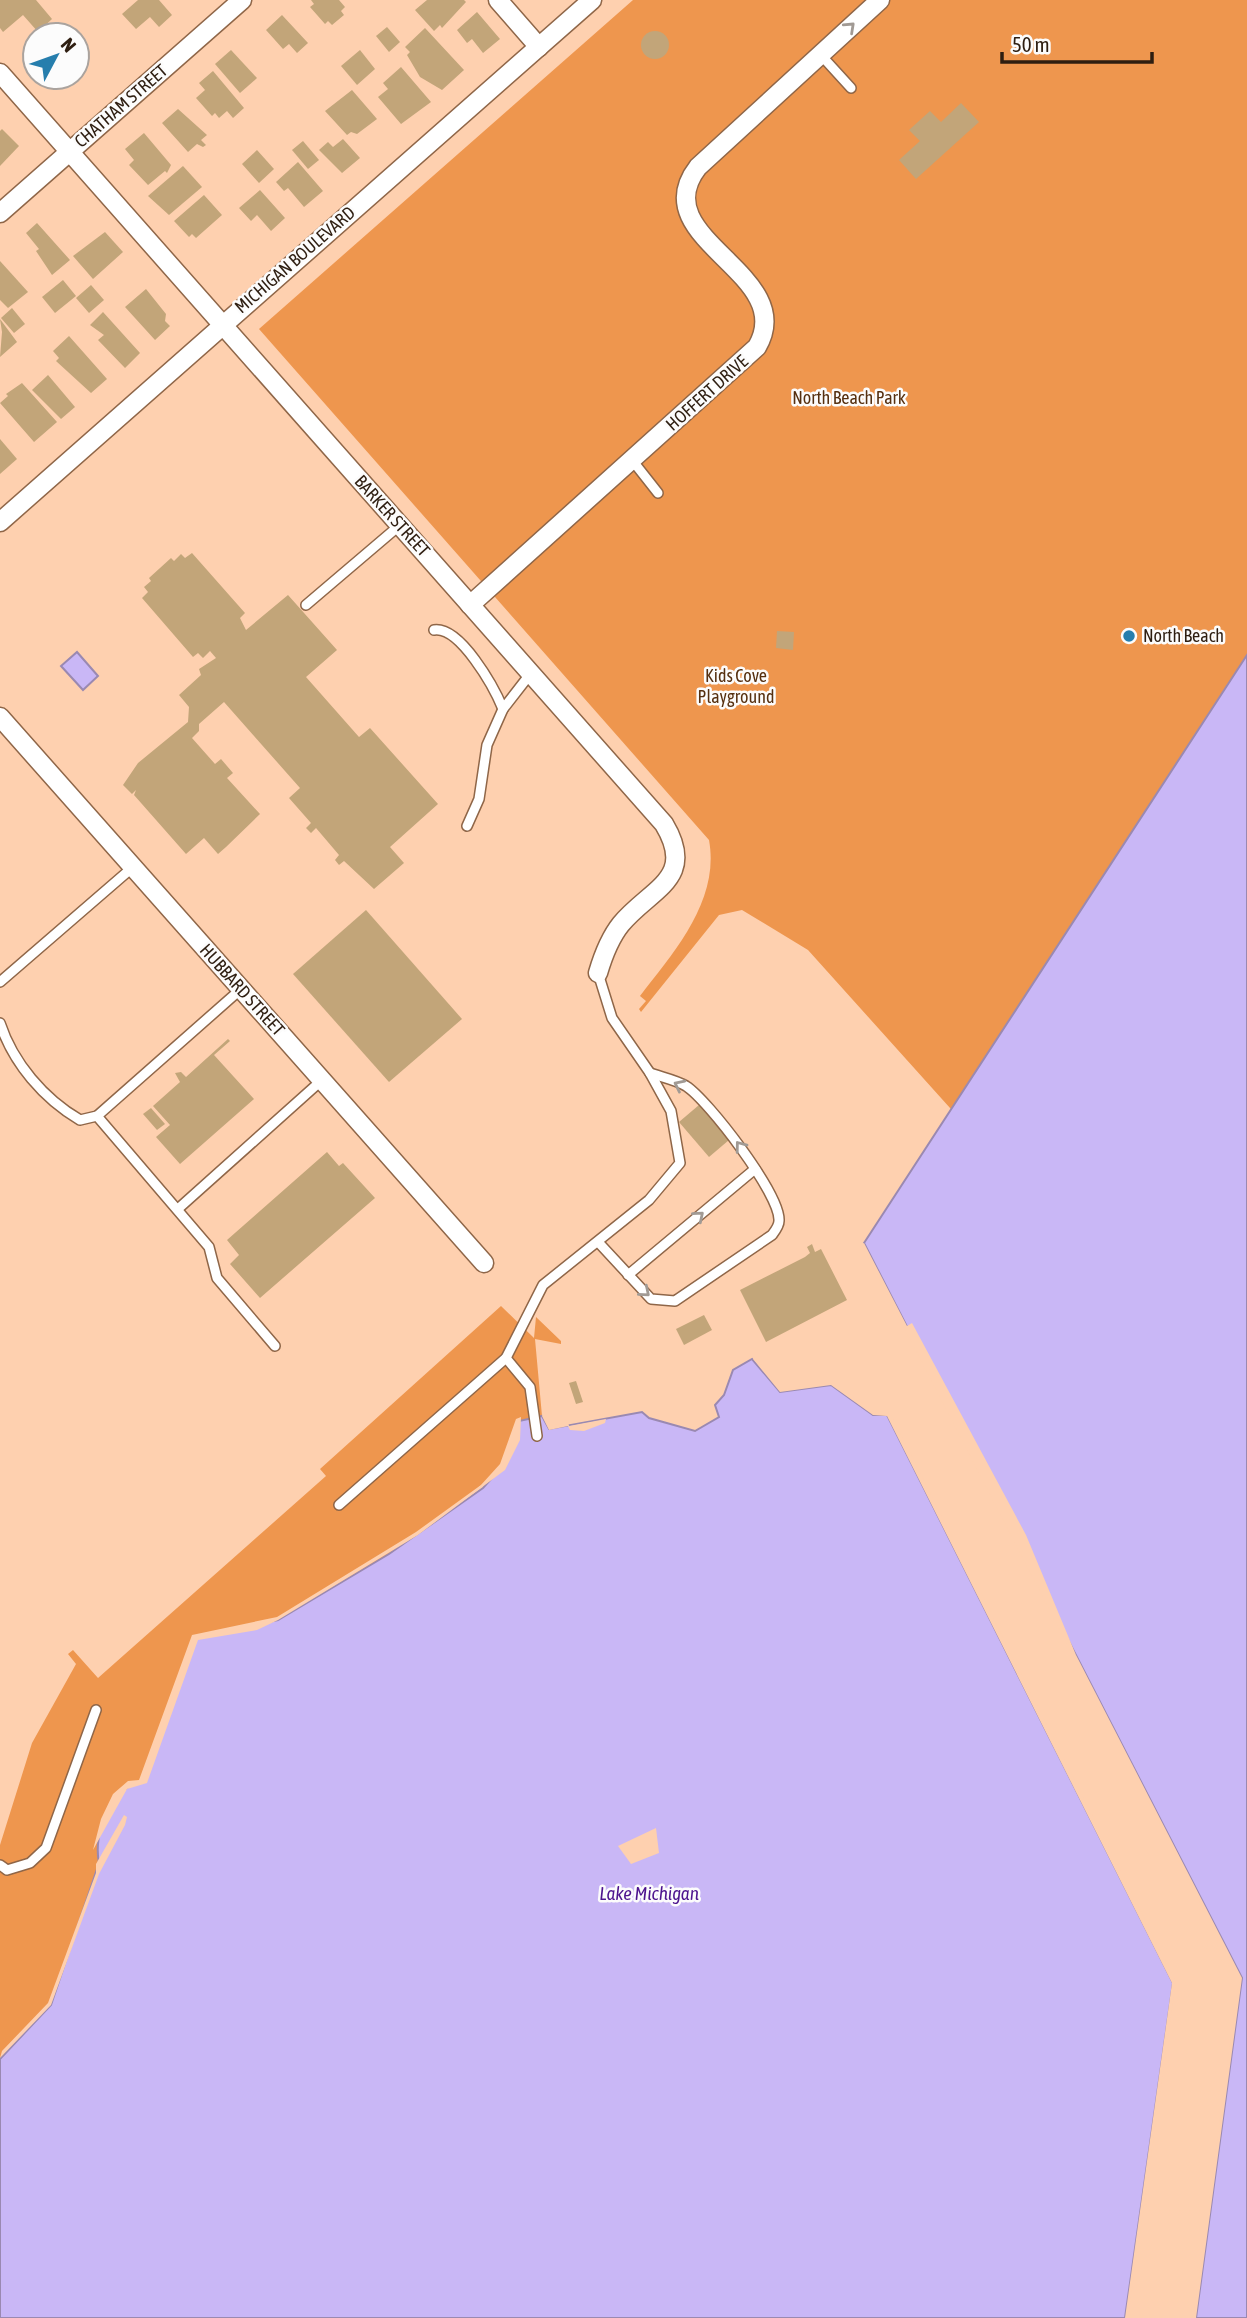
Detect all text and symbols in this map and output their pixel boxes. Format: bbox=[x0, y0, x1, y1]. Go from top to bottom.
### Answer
north arrow bbox=[21, 21, 91, 91]
scale bar bbox=[1002, 21, 1152, 65]
one-way arrow bbox=[842, 23, 855, 36]
text: 50 m bbox=[1012, 32, 1050, 56]
text: N bbox=[57, 33, 81, 56]
street label: CHATHAM STREET bbox=[70, 60, 171, 152]
street label: MICHIGAN BOULEVARD bbox=[230, 202, 359, 317]
street label: HOFFERT DRIVE bbox=[661, 350, 752, 435]
park label: North Beach Park bbox=[792, 387, 906, 408]
street label: BARKER STREET bbox=[350, 471, 434, 561]
place label: North Beach bbox=[1143, 625, 1224, 646]
marker: North Beach bbox=[1121, 628, 1137, 644]
park label: Kids Cove Playground bbox=[698, 665, 774, 707]
street label: HUBBARD STREET bbox=[196, 939, 289, 1040]
one-way arrow bbox=[674, 1079, 686, 1093]
one-way arrow bbox=[735, 1142, 748, 1154]
one-way arrow bbox=[691, 1212, 704, 1224]
one-way arrow bbox=[637, 1284, 650, 1296]
water label: Lake Michigan bbox=[599, 1882, 699, 1904]

